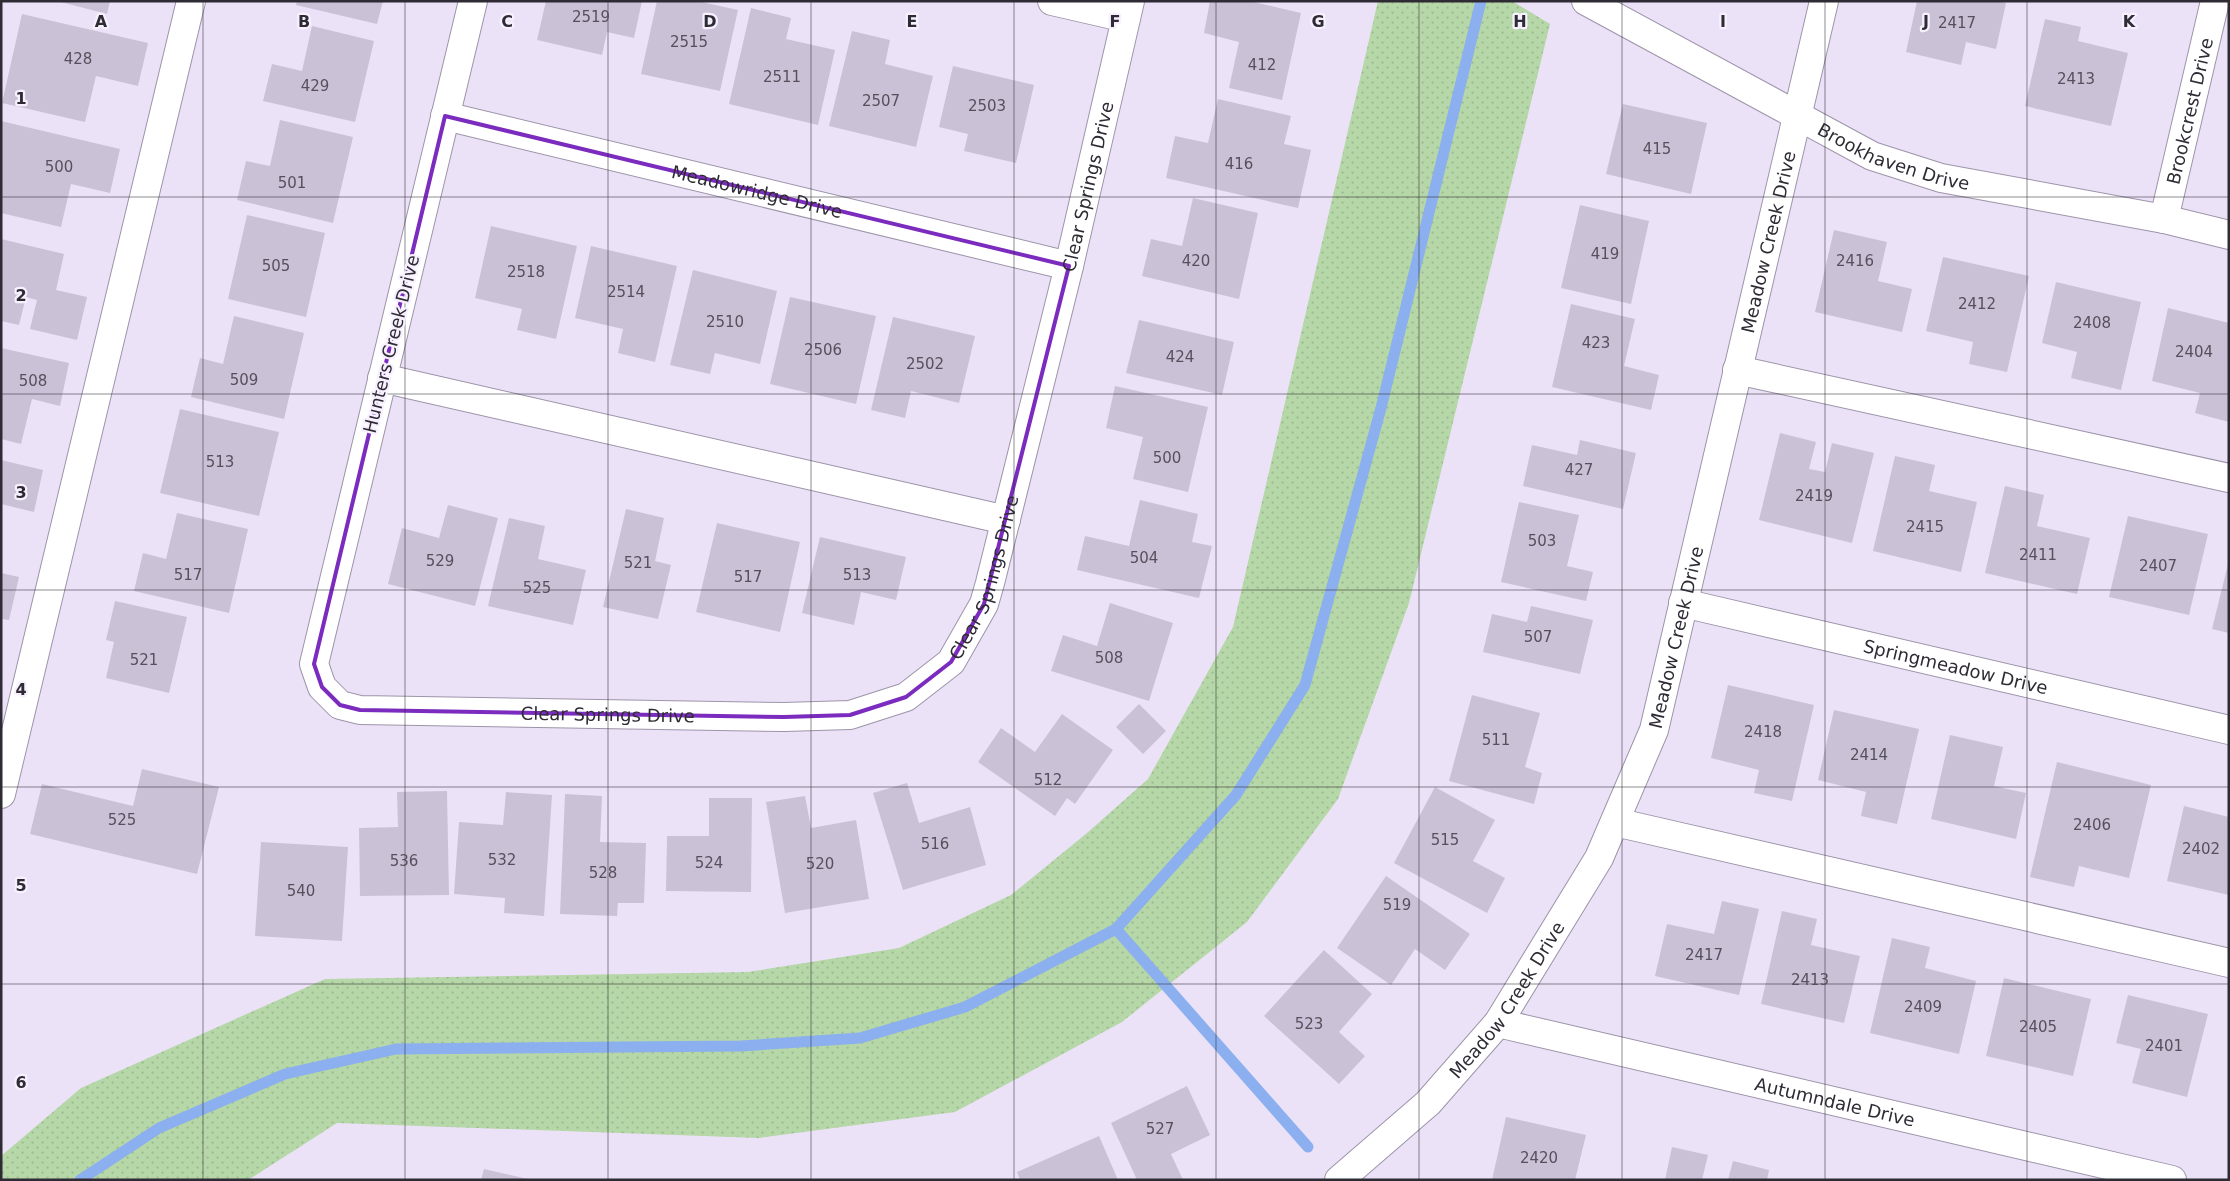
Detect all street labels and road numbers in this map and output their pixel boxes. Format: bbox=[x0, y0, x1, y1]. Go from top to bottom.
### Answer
street label: Brookcrest Drive bbox=[2162, 35, 2217, 186]
street label: Clear Springs Drive bbox=[1058, 99, 1117, 274]
street label: Brookhaven Drive bbox=[1814, 118, 1971, 194]
street label: Meadow Creek Drive bbox=[1736, 149, 1799, 335]
street label: Meadowridge Drive bbox=[670, 160, 845, 222]
street label: Hunters Creek Drive bbox=[359, 253, 423, 435]
street label: Clear Springs Drive bbox=[944, 493, 1022, 663]
street label: Meadow Creek Drive bbox=[1644, 544, 1707, 730]
street label: Springmeadow Drive bbox=[1861, 635, 2050, 698]
street label: Clear Springs Drive bbox=[521, 702, 695, 726]
street label: Meadow Creek Drive bbox=[1444, 917, 1568, 1082]
street label: Autumndale Drive bbox=[1753, 1073, 1917, 1130]

